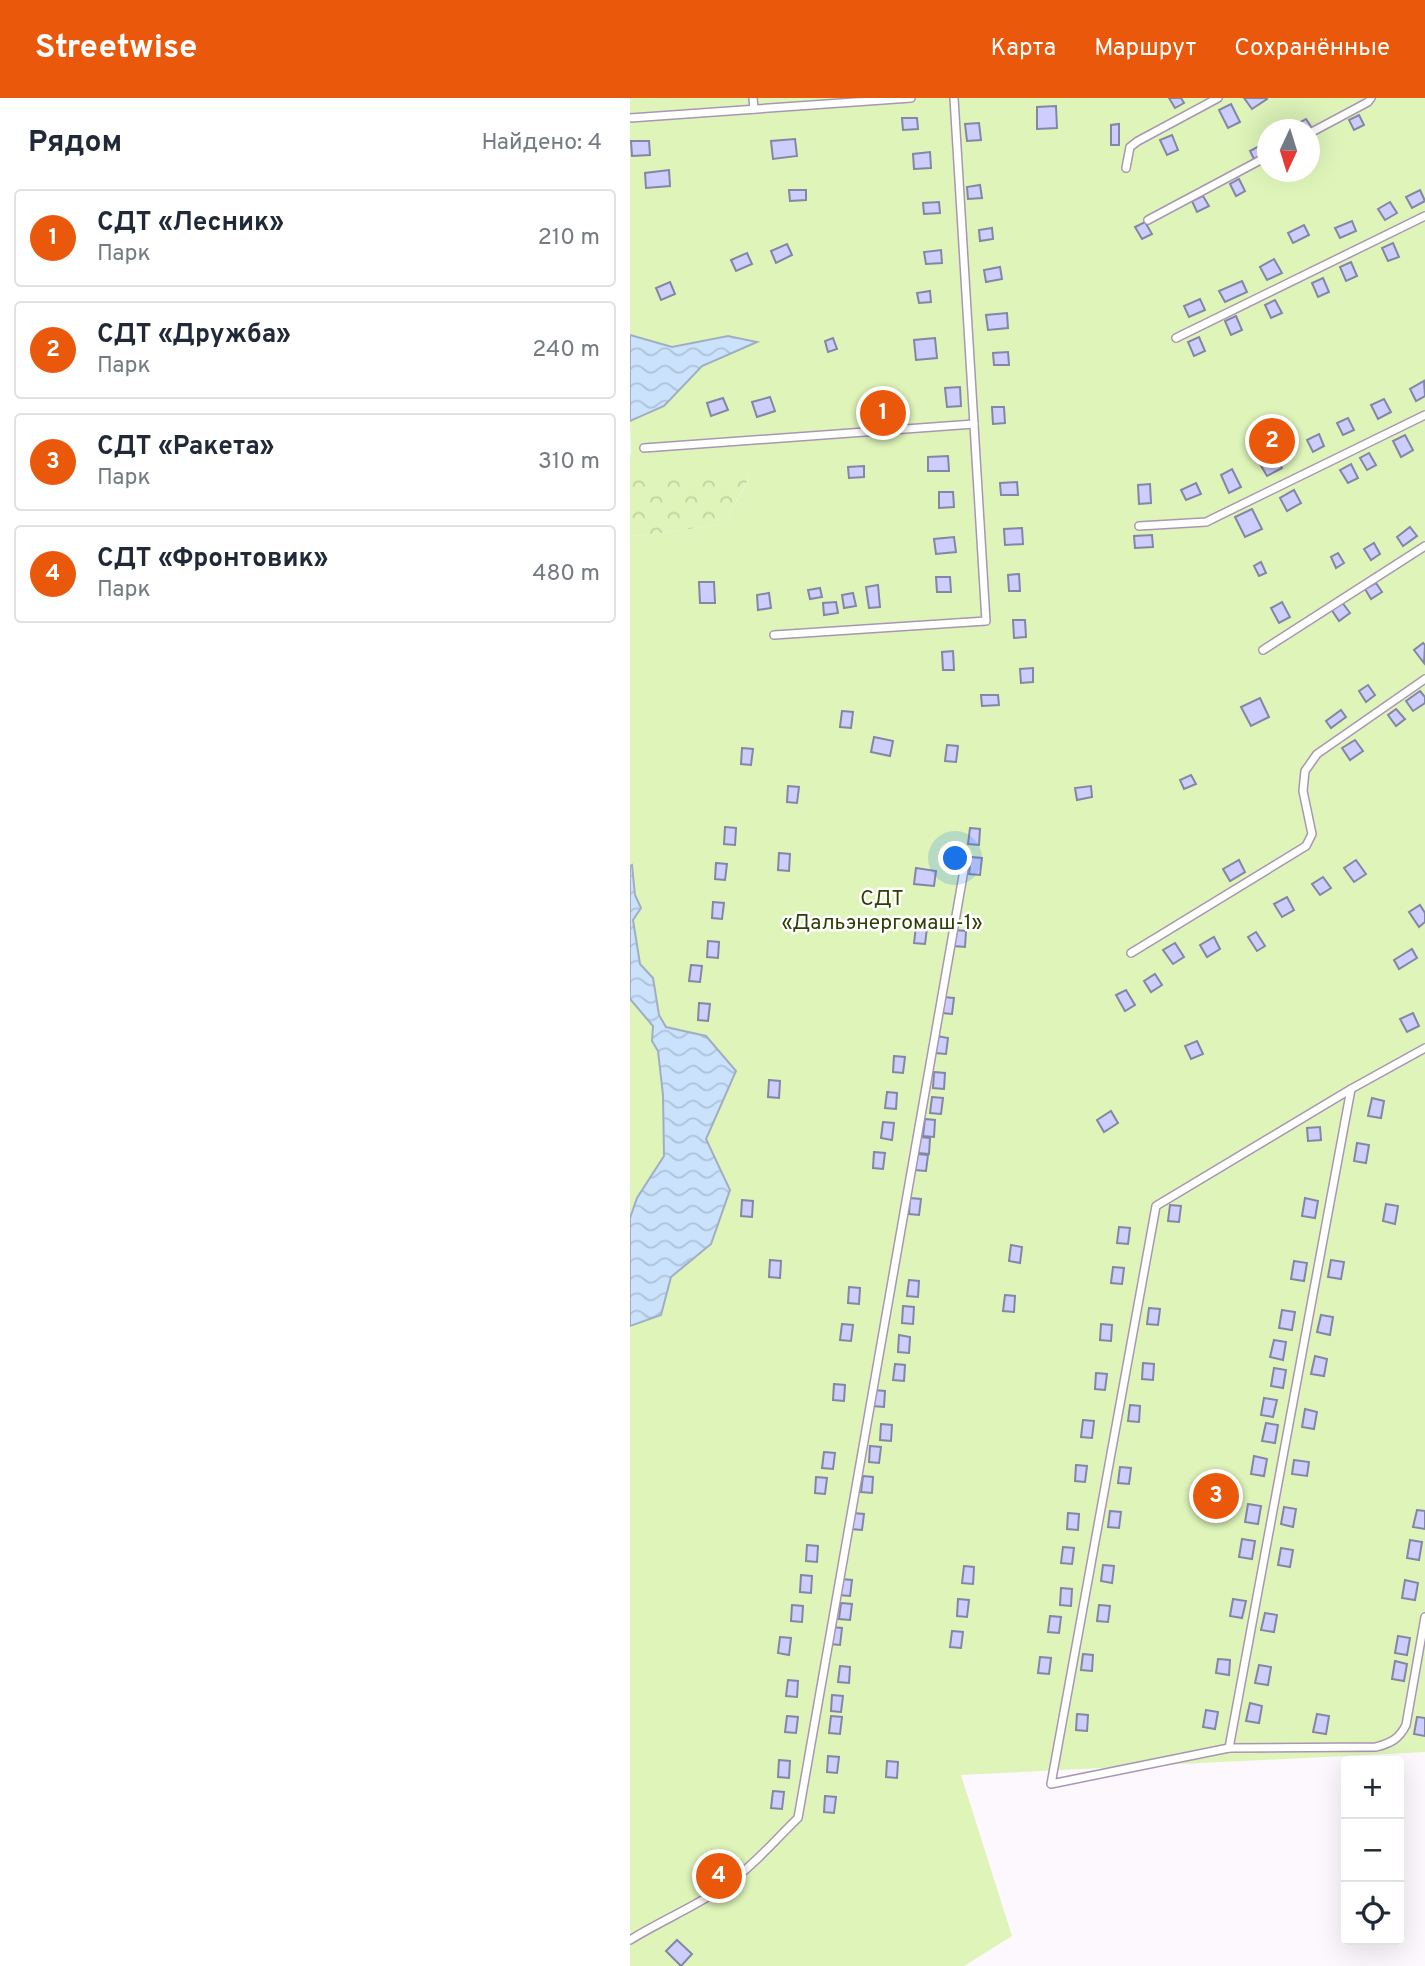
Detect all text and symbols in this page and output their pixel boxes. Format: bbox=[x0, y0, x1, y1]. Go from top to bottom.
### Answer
text: Streetwise bbox=[35, 28, 197, 70]
text: Карта bbox=[990, 34, 1056, 64]
text: Маршрут bbox=[1094, 34, 1196, 64]
text: Сохранённые bbox=[1234, 34, 1390, 64]
north arrow bbox=[1257, 119, 1320, 182]
text: Рядом bbox=[28, 125, 122, 162]
text: Найдено: 4 bbox=[481, 129, 602, 158]
text: СДТ «Лесник» bbox=[97, 207, 284, 240]
text: 1 bbox=[48, 224, 58, 253]
text: 210 m bbox=[538, 224, 600, 253]
text: Парк bbox=[97, 240, 151, 269]
text: СДТ «Дружба» bbox=[97, 319, 291, 352]
text: 2 bbox=[46, 336, 60, 365]
text: 240 m bbox=[532, 336, 600, 365]
text: Парк bbox=[97, 352, 151, 381]
pin: 1 bbox=[860, 387, 906, 439]
pin: 2 bbox=[1249, 415, 1295, 467]
text: СДТ «Ракета» bbox=[97, 431, 274, 464]
text: 3 bbox=[46, 448, 60, 477]
text: 310 m bbox=[538, 448, 600, 477]
text: Парк bbox=[97, 464, 151, 493]
text: СДТ «Фронтовик» bbox=[97, 543, 328, 576]
text: 4 bbox=[46, 560, 60, 589]
text: 480 m bbox=[532, 560, 600, 589]
text: Парк bbox=[97, 576, 151, 605]
your location bbox=[938, 841, 972, 875]
park label: СДТ «Дальэнергомаш-1» bbox=[781, 886, 983, 937]
pin: 3 bbox=[1193, 1470, 1239, 1522]
map controls bbox=[1341, 1756, 1404, 1945]
button: + bbox=[1341, 1756, 1404, 1819]
button: − bbox=[1341, 1819, 1404, 1882]
pin: 4 bbox=[696, 1850, 742, 1902]
button: locate bbox=[1341, 1882, 1404, 1945]

